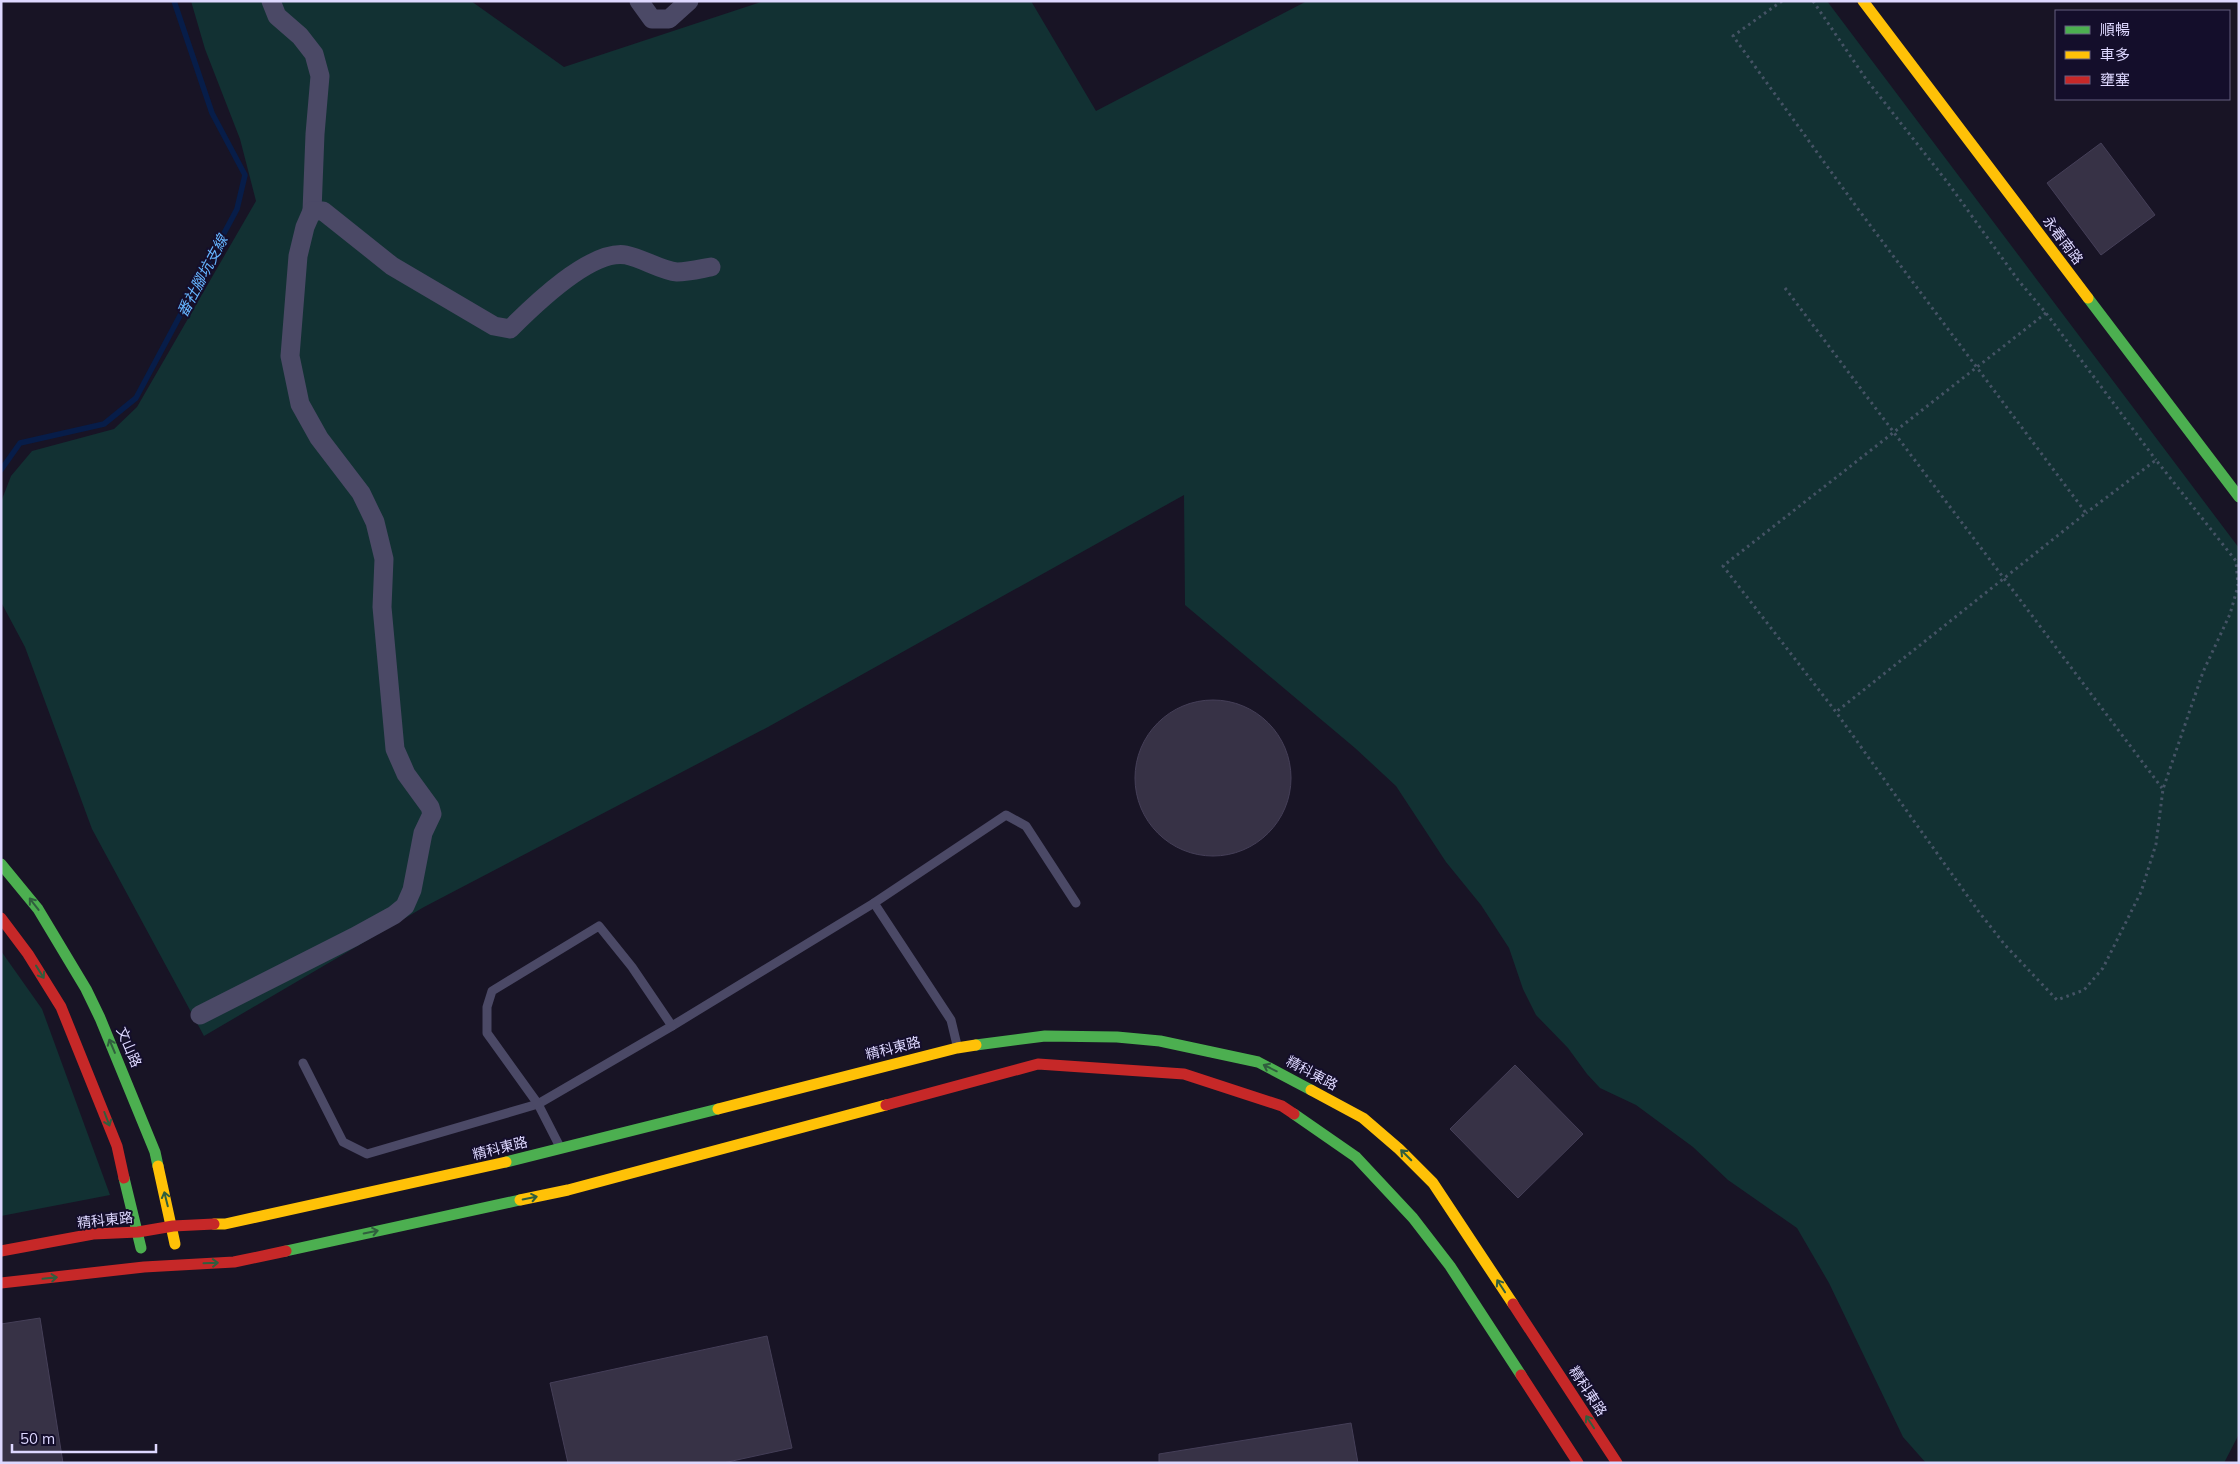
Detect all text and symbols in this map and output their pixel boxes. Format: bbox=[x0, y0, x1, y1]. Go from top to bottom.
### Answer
legend bbox=[2055, 10, 2230, 100]
text: 順暢 bbox=[2100, 20, 2130, 39]
text: 車多 bbox=[2100, 45, 2130, 64]
text: 壅塞 bbox=[2100, 70, 2130, 89]
street label: 永春南路 bbox=[2039, 212, 2087, 268]
water label: 番社腳坑支線 bbox=[172, 230, 232, 320]
one-way arrow bbox=[28, 898, 39, 911]
one-way arrow bbox=[34, 965, 45, 979]
street label: 文山路 bbox=[113, 1024, 145, 1070]
street label: 精科東路 bbox=[864, 1032, 922, 1064]
one-way arrow bbox=[107, 1039, 117, 1054]
street label: 精科東路 bbox=[1283, 1052, 1341, 1094]
one-way arrow bbox=[1263, 1063, 1278, 1072]
one-way arrow bbox=[103, 1111, 112, 1127]
street label: 精科東路 bbox=[471, 1132, 529, 1164]
one-way arrow bbox=[1400, 1149, 1412, 1161]
one-way arrow bbox=[161, 1192, 170, 1208]
one-way arrow bbox=[521, 1193, 537, 1202]
street label: 精科東路 bbox=[76, 1208, 134, 1232]
one-way arrow bbox=[362, 1227, 378, 1236]
one-way arrow bbox=[203, 1258, 219, 1267]
one-way arrow bbox=[41, 1273, 57, 1282]
one-way arrow bbox=[1496, 1279, 1507, 1293]
street label: 精科東路 bbox=[1565, 1363, 1611, 1419]
one-way arrow bbox=[1585, 1415, 1596, 1429]
scale bar bbox=[12, 1422, 156, 1454]
text: 50 m bbox=[20, 1429, 55, 1448]

